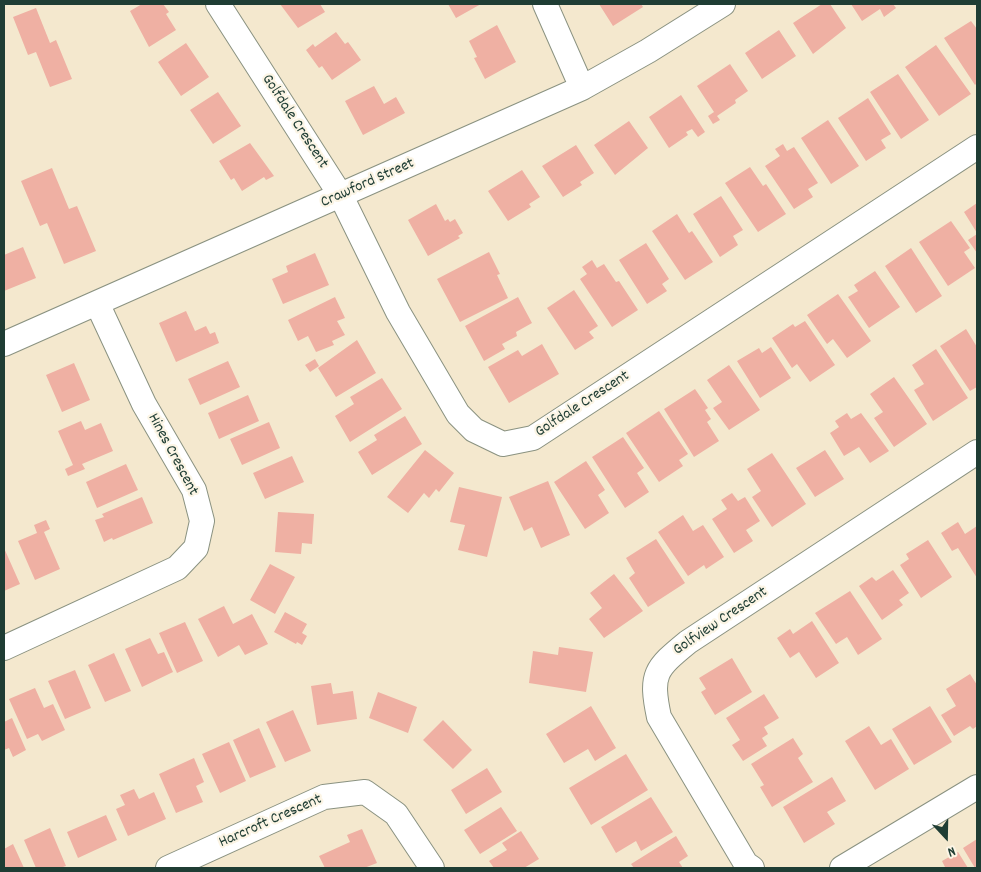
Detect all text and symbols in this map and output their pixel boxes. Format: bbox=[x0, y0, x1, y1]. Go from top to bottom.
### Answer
street label: Golfdale Crescent bbox=[256, 71, 332, 173]
street label: Crawford Street bbox=[318, 155, 418, 213]
street label: Golfdale Crescent bbox=[532, 367, 634, 443]
street label: Hines Crescent bbox=[142, 411, 202, 499]
street label: Golfview Crescent bbox=[670, 583, 772, 661]
street label: Harcroft Crescent bbox=[217, 791, 325, 853]
north arrow bbox=[921, 812, 971, 862]
text: N bbox=[945, 840, 958, 862]

